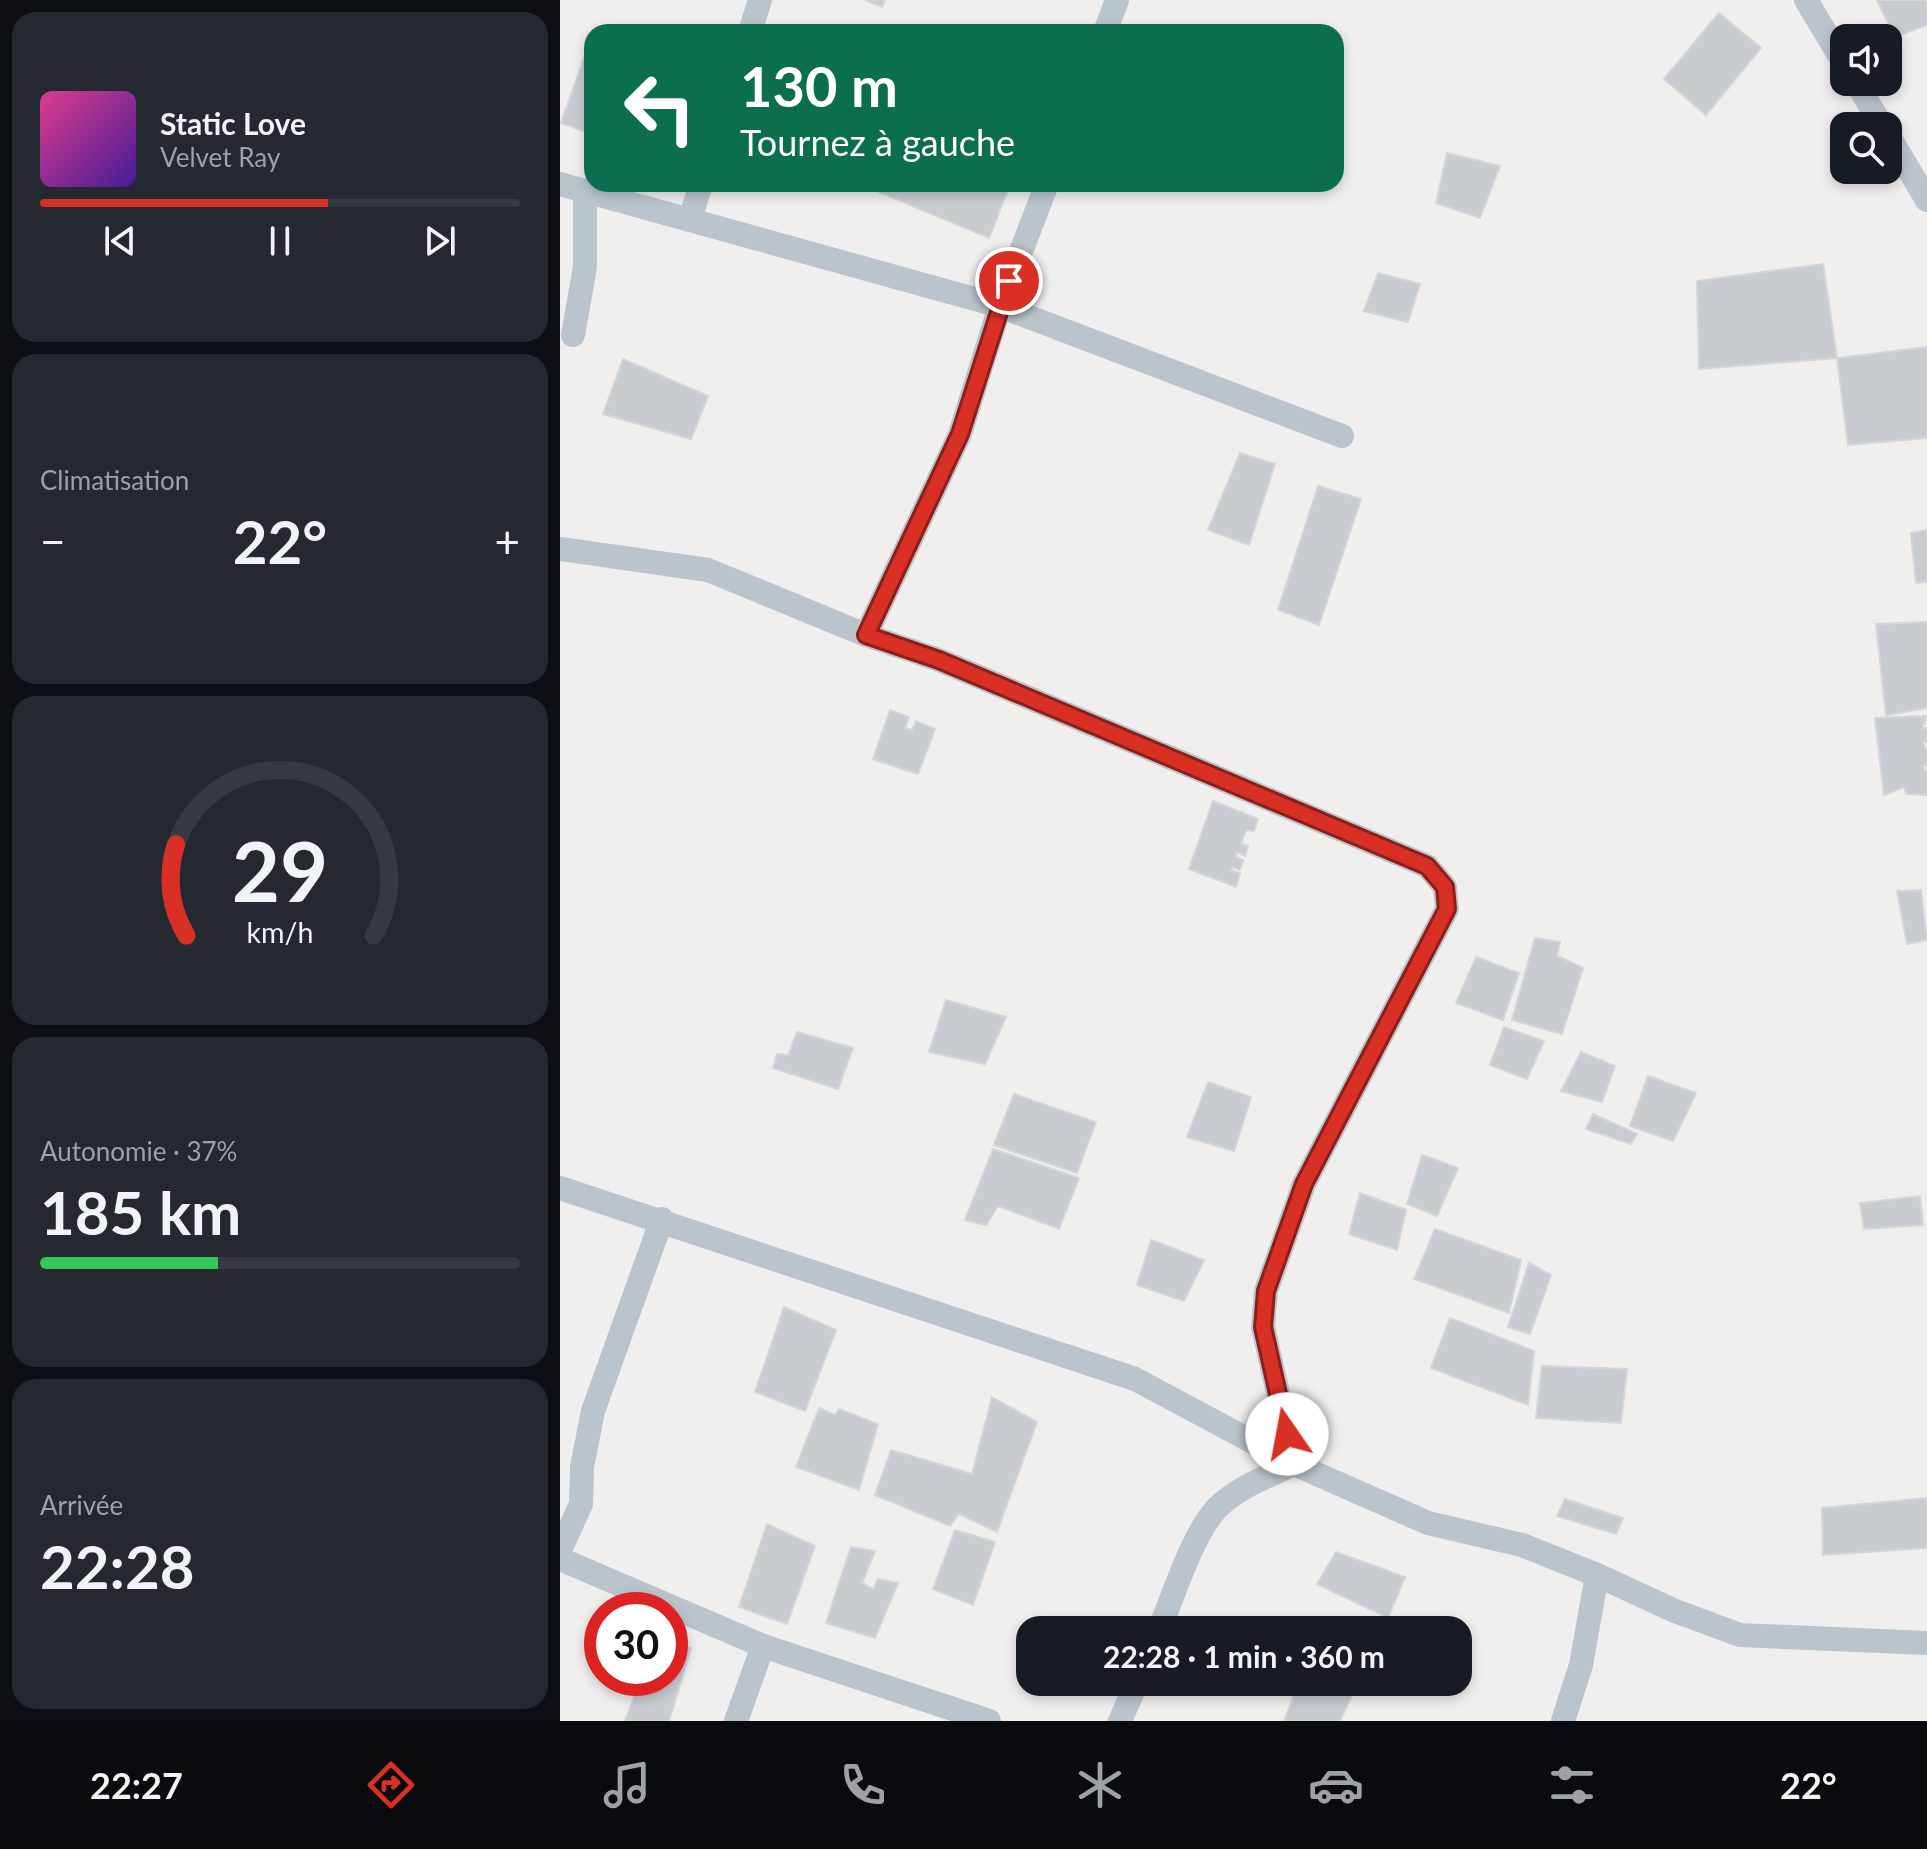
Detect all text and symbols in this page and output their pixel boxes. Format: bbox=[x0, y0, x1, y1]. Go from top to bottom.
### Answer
map controls bbox=[1830, 24, 1902, 184]
button: sound bbox=[1830, 24, 1902, 96]
text: 130 m bbox=[740, 52, 898, 119]
icon: left bbox=[608, 56, 712, 160]
text: Static Love bbox=[160, 105, 306, 141]
button: search bbox=[1830, 112, 1902, 184]
text: Tournez à gauche bbox=[740, 120, 1015, 164]
text: Velvet Ray bbox=[160, 141, 280, 173]
icon: previous bbox=[98, 219, 142, 263]
icon: pause bbox=[258, 219, 302, 263]
icon: next bbox=[418, 219, 462, 263]
pin bbox=[975, 247, 1043, 315]
icon: arrive bbox=[987, 259, 1031, 303]
text: Climatisation bbox=[40, 464, 189, 496]
text: 22° bbox=[233, 505, 327, 577]
text: − bbox=[40, 515, 66, 567]
text: + bbox=[494, 515, 520, 567]
text: 29 bbox=[232, 820, 328, 920]
text: km/h bbox=[247, 916, 313, 950]
text: Autonomie · 37% bbox=[40, 1135, 237, 1167]
text: 185 km bbox=[40, 1176, 241, 1248]
position arrow bbox=[1245, 1392, 1329, 1476]
text: Arrivée bbox=[40, 1489, 123, 1521]
text: 22:28 bbox=[40, 1530, 195, 1602]
speed limit sign: 30 bbox=[584, 1592, 688, 1696]
text: 22:28 · 1 min · 360 m bbox=[1103, 1638, 1385, 1674]
icon: directions bbox=[363, 1757, 419, 1813]
icon: music bbox=[599, 1757, 655, 1813]
icon: phone bbox=[835, 1757, 891, 1813]
icon: climate bbox=[1072, 1757, 1128, 1813]
icon: car bbox=[1308, 1757, 1364, 1813]
icon: filters bbox=[1544, 1757, 1600, 1813]
text: 22:27 bbox=[90, 1763, 183, 1807]
text: 22° bbox=[1780, 1763, 1837, 1807]

